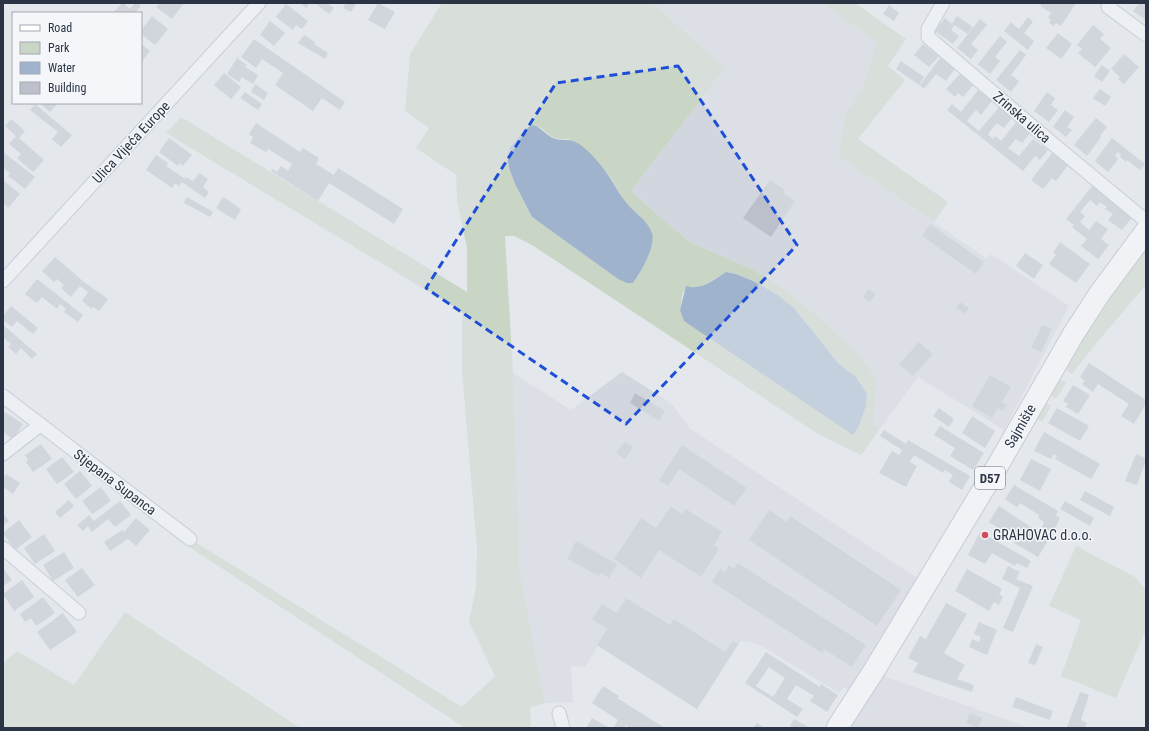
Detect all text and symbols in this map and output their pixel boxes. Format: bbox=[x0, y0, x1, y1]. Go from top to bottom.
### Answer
legend bbox=[12, 12, 142, 104]
text: Road bbox=[48, 21, 72, 35]
text: Park bbox=[48, 41, 70, 55]
text: Water bbox=[48, 61, 76, 75]
text: Building bbox=[48, 81, 86, 95]
street label: Zrinska ulica bbox=[990, 88, 1054, 146]
street label: Ulica Vijeća Europe bbox=[89, 97, 173, 186]
street label: Sajmište bbox=[1001, 401, 1039, 451]
street label: Stjepana Supanca bbox=[71, 446, 159, 518]
road number: D57 bbox=[975, 467, 1005, 489]
place label: GRAHOVAC d.o.o. bbox=[993, 527, 1092, 543]
marker: GRAHOVAC d.o.o. bbox=[980, 530, 990, 540]

